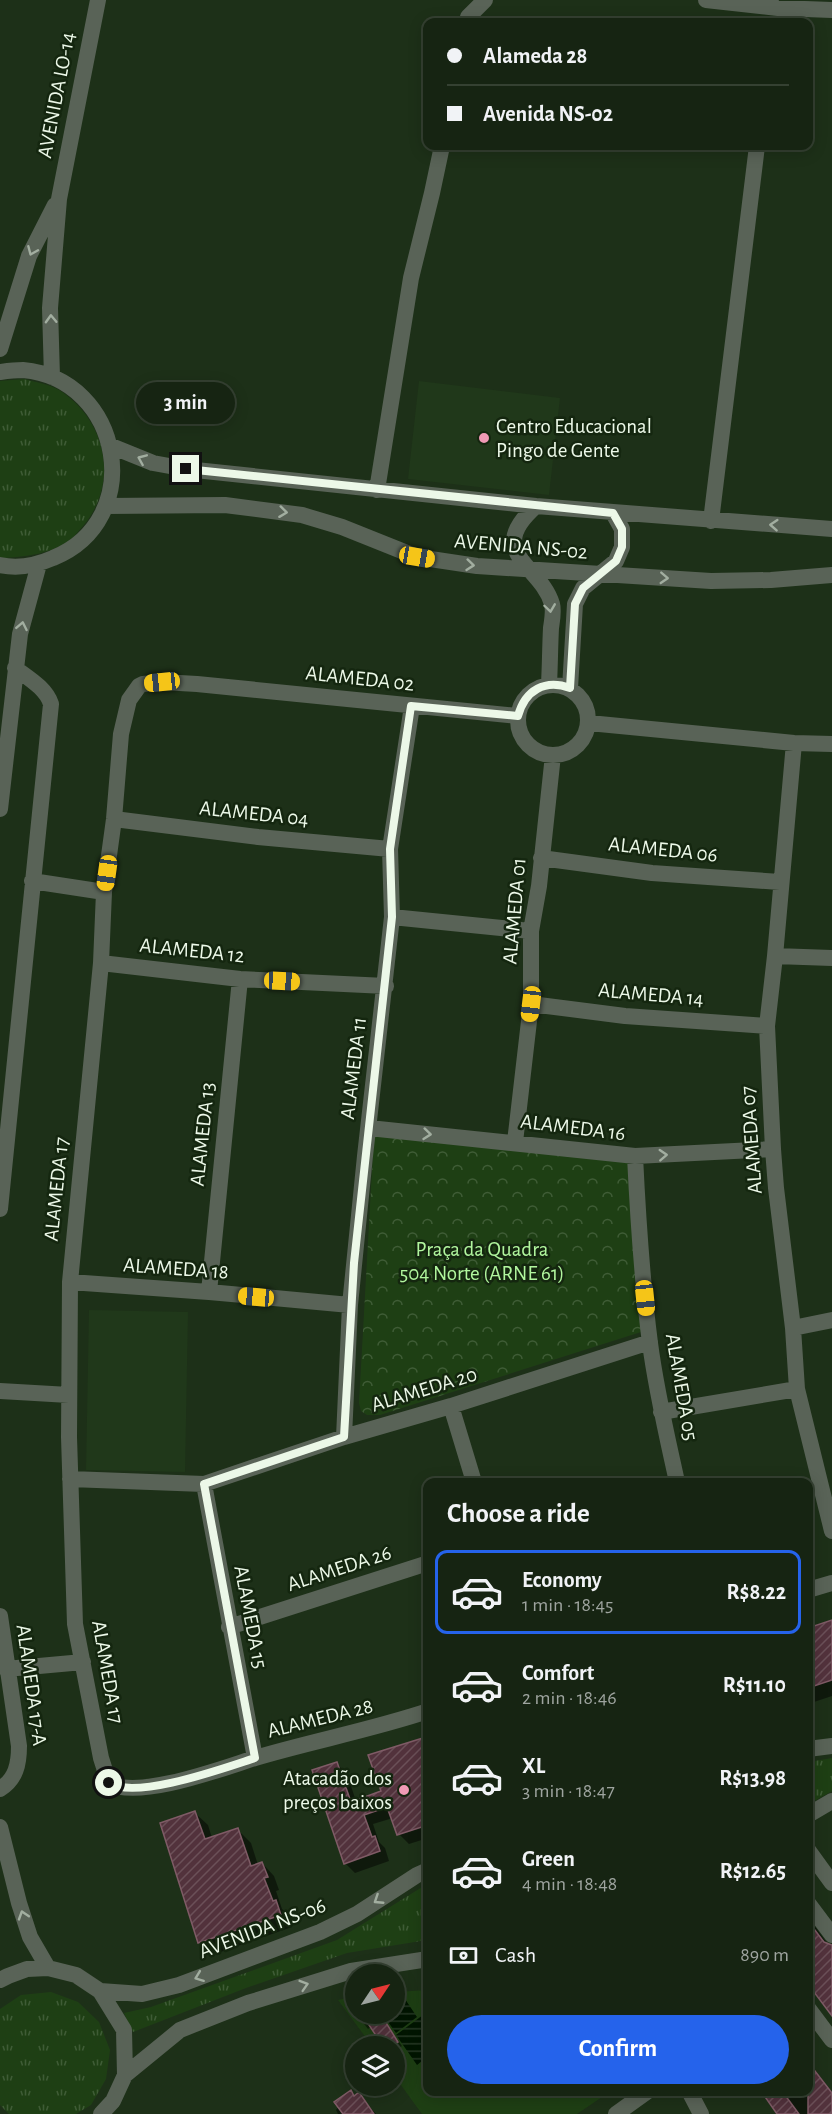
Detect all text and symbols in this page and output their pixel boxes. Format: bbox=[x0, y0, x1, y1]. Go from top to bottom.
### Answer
street label: AVENIDA LO-14 bbox=[34, 30, 79, 160]
text: Alameda 28 bbox=[483, 45, 587, 67]
text: Avenida NS-02 bbox=[483, 103, 613, 125]
one-way arrow bbox=[27, 244, 39, 255]
one-way arrow bbox=[44, 314, 57, 323]
callout: 3 min bbox=[136, 382, 236, 424]
text: 3 min bbox=[164, 393, 207, 413]
place label: Centro Educacional Pingo de Gente bbox=[496, 416, 652, 461]
marker: Centro Educacional Pingo de Gente bbox=[477, 431, 491, 445]
one-way arrow bbox=[137, 454, 148, 466]
route end bbox=[172, 455, 199, 482]
one-way arrow bbox=[279, 506, 288, 518]
one-way arrow bbox=[769, 519, 778, 532]
street label: AVENIDA NS-02 bbox=[453, 530, 589, 563]
car bbox=[398, 545, 436, 569]
one-way arrow bbox=[465, 558, 474, 571]
one-way arrow bbox=[660, 572, 669, 585]
one-way arrow bbox=[544, 603, 556, 613]
one-way arrow bbox=[15, 621, 28, 631]
street label: ALAMEDA 02 bbox=[305, 662, 415, 695]
car bbox=[143, 671, 181, 693]
street label: ALAMEDA 04 bbox=[198, 797, 310, 830]
street label: ALAMEDA 06 bbox=[607, 833, 719, 866]
car bbox=[96, 854, 118, 892]
street label: ALAMEDA 01 bbox=[499, 857, 530, 965]
street label: ALAMEDA 12 bbox=[138, 935, 245, 966]
car bbox=[264, 971, 300, 991]
street label: ALAMEDA 14 bbox=[597, 979, 705, 1010]
car bbox=[520, 985, 542, 1023]
street label: ALAMEDA 11 bbox=[337, 1016, 370, 1120]
street label: ALAMEDA 13 bbox=[187, 1081, 218, 1187]
street label: ALAMEDA 07 bbox=[737, 1085, 766, 1195]
street label: ALAMEDA 16 bbox=[519, 1111, 627, 1144]
one-way arrow bbox=[423, 1127, 432, 1140]
street label: ALAMEDA 17 bbox=[41, 1136, 72, 1242]
one-way arrow bbox=[659, 1148, 668, 1161]
park label: Praça da Quadra 504 Norte (ARNE 61) bbox=[399, 1239, 565, 1284]
street label: ALAMEDA 18 bbox=[122, 1254, 229, 1283]
car bbox=[634, 1279, 656, 1317]
car bbox=[237, 1286, 275, 1308]
street label: ALAMEDA 05 bbox=[662, 1332, 701, 1442]
street label: ALAMEDA 20 bbox=[369, 1363, 479, 1415]
text: Choose a ride bbox=[447, 1500, 590, 1527]
street label: ALAMEDA 26 bbox=[285, 1542, 394, 1595]
street label: ALAMEDA 15 bbox=[230, 1564, 271, 1670]
icon: car bbox=[450, 1565, 504, 1619]
text: Economy bbox=[522, 1569, 602, 1591]
text: R$8.22 bbox=[727, 1581, 786, 1603]
text: 1 min · 18:45 bbox=[522, 1595, 613, 1615]
street label: ALAMEDA 17 bbox=[88, 1619, 127, 1726]
street label: ALAMEDA 17-A bbox=[13, 1623, 50, 1747]
icon: car bbox=[450, 1658, 504, 1712]
text: Comfort bbox=[522, 1662, 594, 1684]
text: R$11.10 bbox=[723, 1674, 786, 1696]
text: 2 min · 18:46 bbox=[522, 1688, 617, 1708]
street label: ALAMEDA 28 bbox=[265, 1695, 375, 1742]
icon: car bbox=[450, 1751, 504, 1805]
text: XL bbox=[522, 1755, 545, 1777]
text: R$13.98 bbox=[719, 1767, 786, 1789]
place label: Atacadão dos preços baixos bbox=[283, 1768, 392, 1813]
route start bbox=[95, 1769, 122, 1796]
text: 3 min · 18:47 bbox=[522, 1781, 615, 1801]
marker: Atacadão dos preços baixos bbox=[397, 1783, 411, 1797]
icon: car bbox=[450, 1844, 504, 1898]
text: Green bbox=[522, 1848, 575, 1870]
text: R$12.65 bbox=[720, 1860, 786, 1882]
text: 4 min · 18:48 bbox=[522, 1874, 617, 1894]
one-way arrow bbox=[373, 1893, 384, 1904]
street label: AVENIDA NS-06 bbox=[196, 1895, 329, 1962]
one-way arrow bbox=[18, 1910, 30, 1921]
icon: cash bbox=[447, 1939, 480, 1972]
text: Cash bbox=[495, 1944, 536, 1966]
text: 890 m bbox=[740, 1945, 789, 1965]
north arrow bbox=[345, 1964, 405, 2024]
map controls bbox=[345, 1964, 405, 2096]
one-way arrow bbox=[194, 1970, 205, 1982]
one-way arrow bbox=[298, 1980, 309, 1993]
button: Confirm bbox=[447, 2015, 789, 2084]
button: layers bbox=[345, 2036, 405, 2096]

